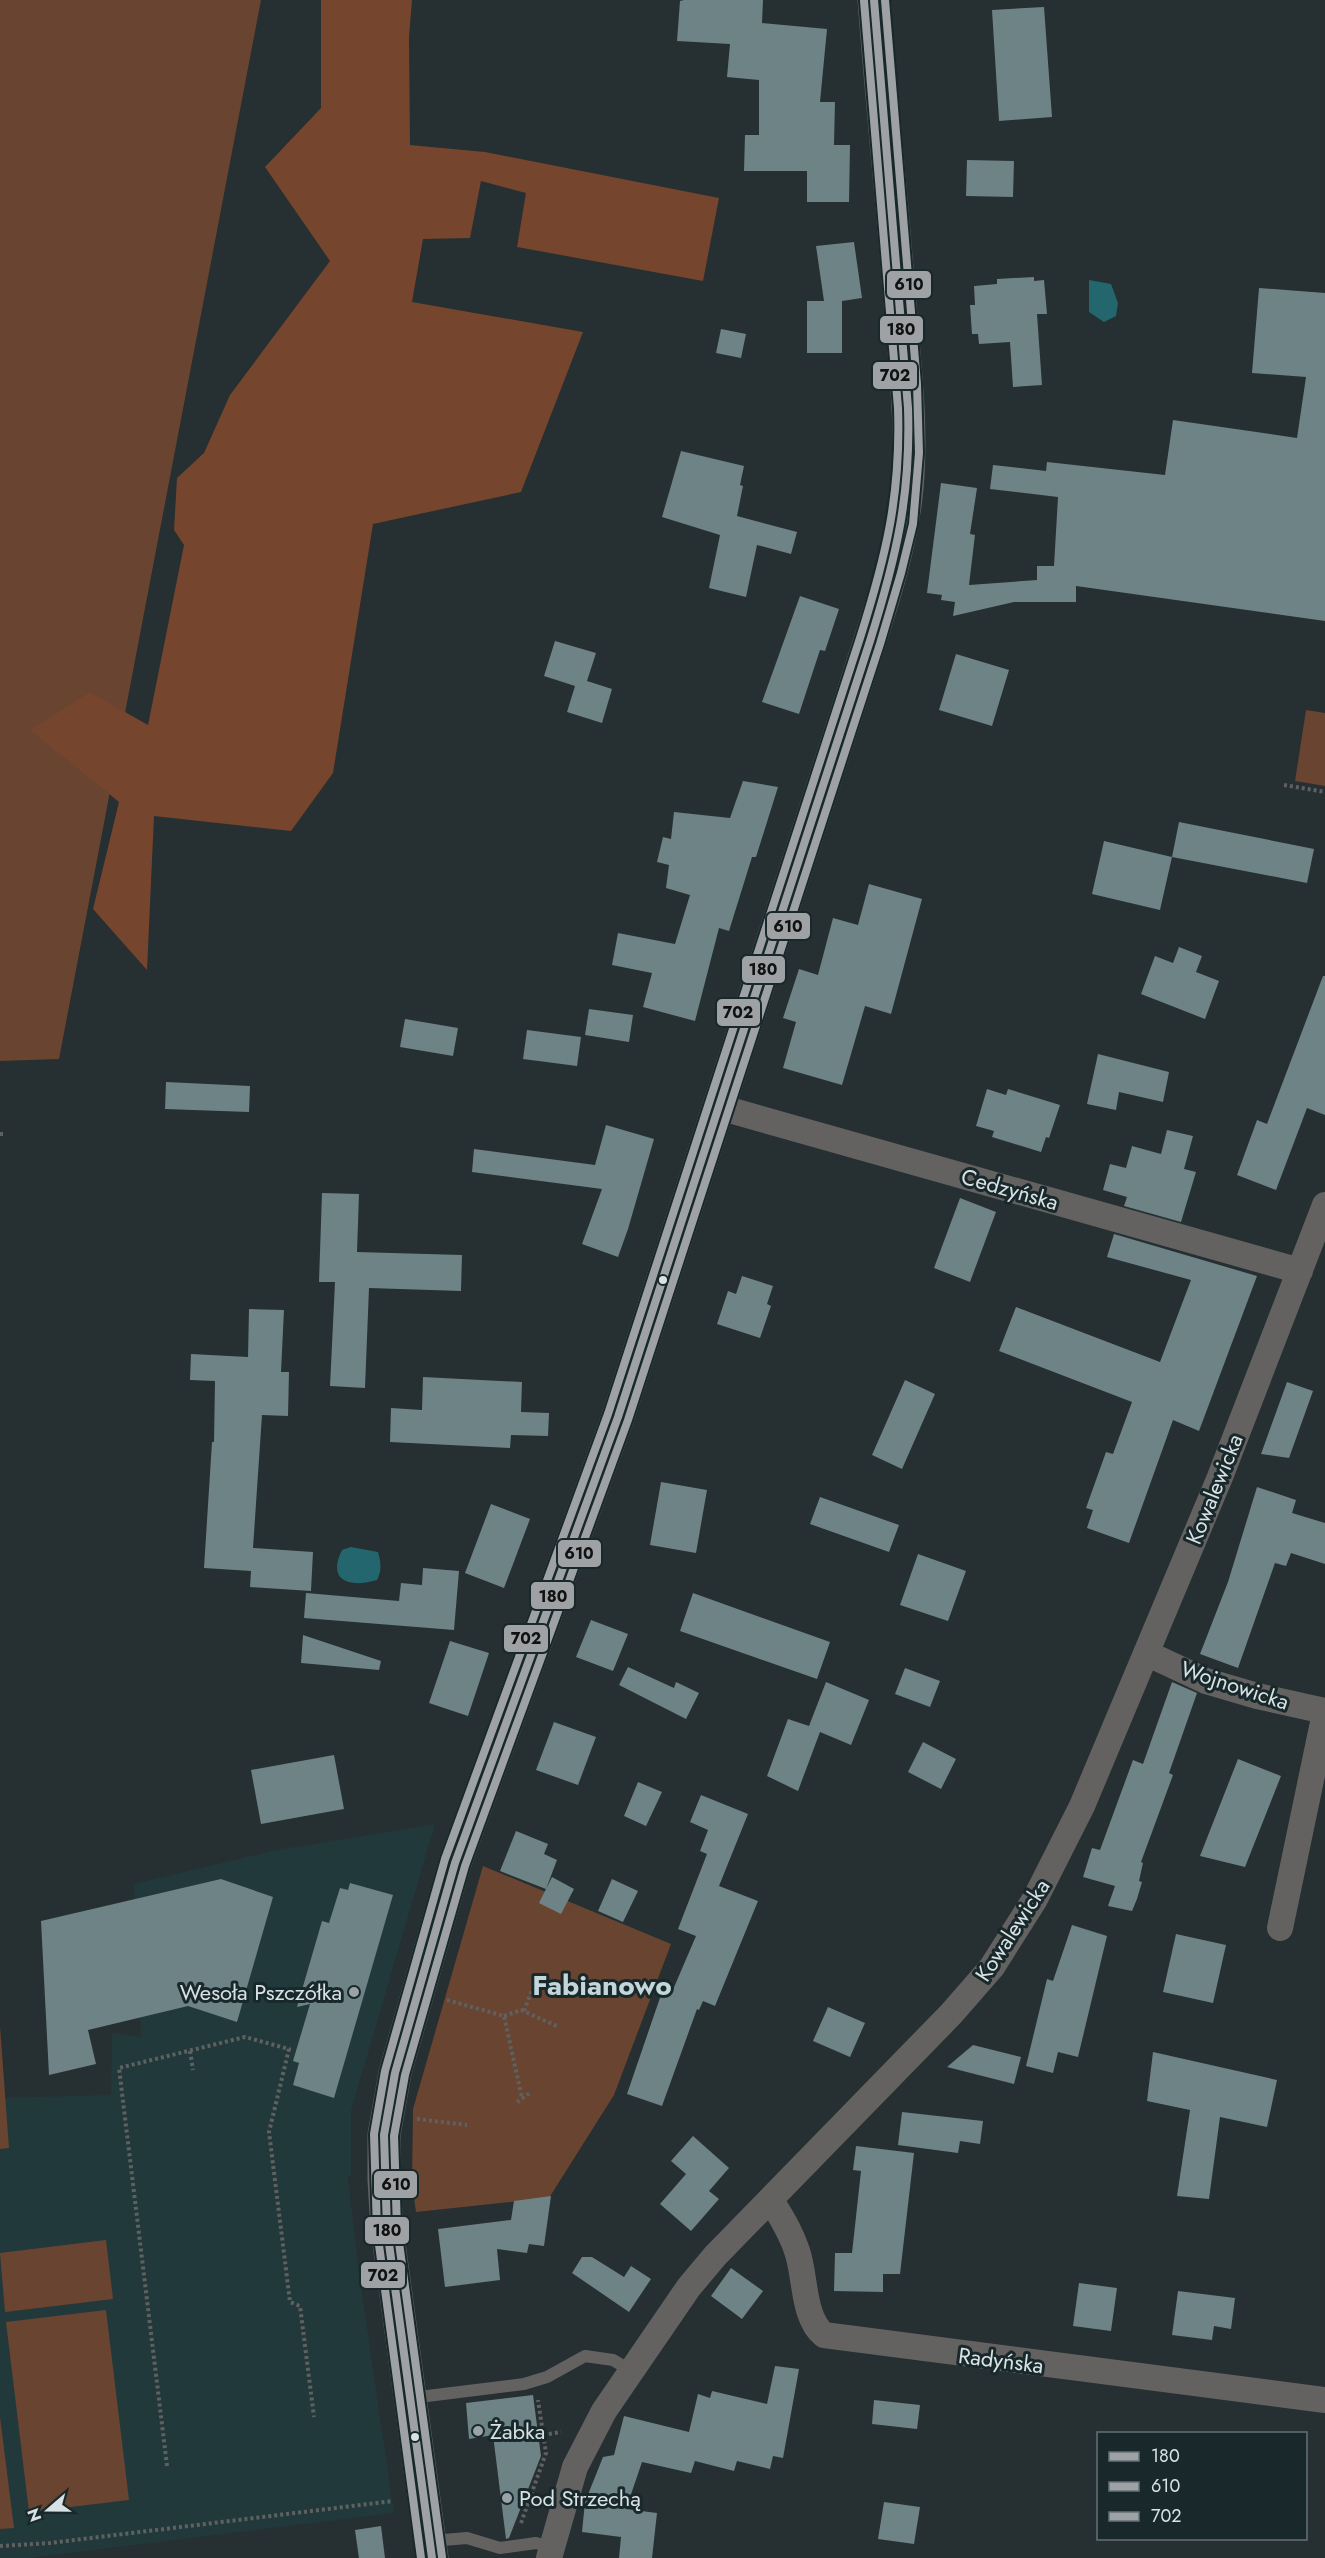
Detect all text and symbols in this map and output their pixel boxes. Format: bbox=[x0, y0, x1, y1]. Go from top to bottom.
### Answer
line badge: 610 bbox=[886, 270, 932, 299]
text: 610 bbox=[894, 273, 924, 296]
line badge: 180 bbox=[879, 315, 924, 344]
text: 180 bbox=[887, 318, 915, 341]
line badge: 702 bbox=[872, 361, 918, 390]
text: 702 bbox=[880, 364, 910, 387]
line badge: 610 bbox=[766, 912, 811, 940]
text: 610 bbox=[773, 915, 803, 938]
line badge: 180 bbox=[741, 955, 786, 984]
text: 180 bbox=[749, 958, 777, 981]
line badge: 702 bbox=[716, 998, 761, 1027]
text: 702 bbox=[723, 1001, 753, 1024]
street label: Cedzyńska bbox=[958, 1160, 1062, 1218]
unlabelled marker bbox=[657, 1274, 669, 1286]
street label: Kowalewicka bbox=[1177, 1429, 1251, 1549]
line badge: 610 bbox=[557, 1539, 602, 1568]
text: 610 bbox=[564, 1542, 594, 1565]
line badge: 180 bbox=[530, 1581, 575, 1610]
text: 180 bbox=[539, 1585, 567, 1608]
line badge: 702 bbox=[503, 1624, 549, 1653]
text: 702 bbox=[511, 1627, 541, 1650]
street label: Wojnowicka bbox=[1177, 1652, 1293, 1718]
street label: Kowalewicka bbox=[967, 1872, 1057, 1988]
district label: Fabianowo bbox=[532, 1965, 672, 2006]
place label: Wesoła Pszczółka bbox=[180, 1976, 342, 2008]
marker: Wesoła Pszczółka bbox=[347, 1985, 361, 1999]
line badge: 610 bbox=[373, 2170, 418, 2199]
text: 610 bbox=[381, 2173, 411, 2196]
line badge: 180 bbox=[364, 2216, 410, 2245]
text: 180 bbox=[373, 2219, 401, 2242]
line badge: 702 bbox=[360, 2261, 406, 2289]
text: 702 bbox=[368, 2264, 398, 2287]
street label: Radyńska bbox=[956, 2339, 1046, 2381]
place label: Żabka bbox=[490, 2415, 545, 2447]
marker: Żabka bbox=[471, 2424, 485, 2438]
unlabelled marker bbox=[409, 2431, 421, 2443]
legend bbox=[1097, 2432, 1307, 2540]
text: 180 bbox=[1151, 2443, 1180, 2469]
text: 610 bbox=[1151, 2473, 1180, 2499]
north arrow bbox=[18, 2480, 78, 2540]
place label: Pod Strzechą bbox=[519, 2482, 641, 2514]
marker: Pod Strzechą bbox=[500, 2491, 514, 2505]
text: 702 bbox=[1151, 2503, 1182, 2529]
text: N bbox=[21, 2505, 47, 2525]

